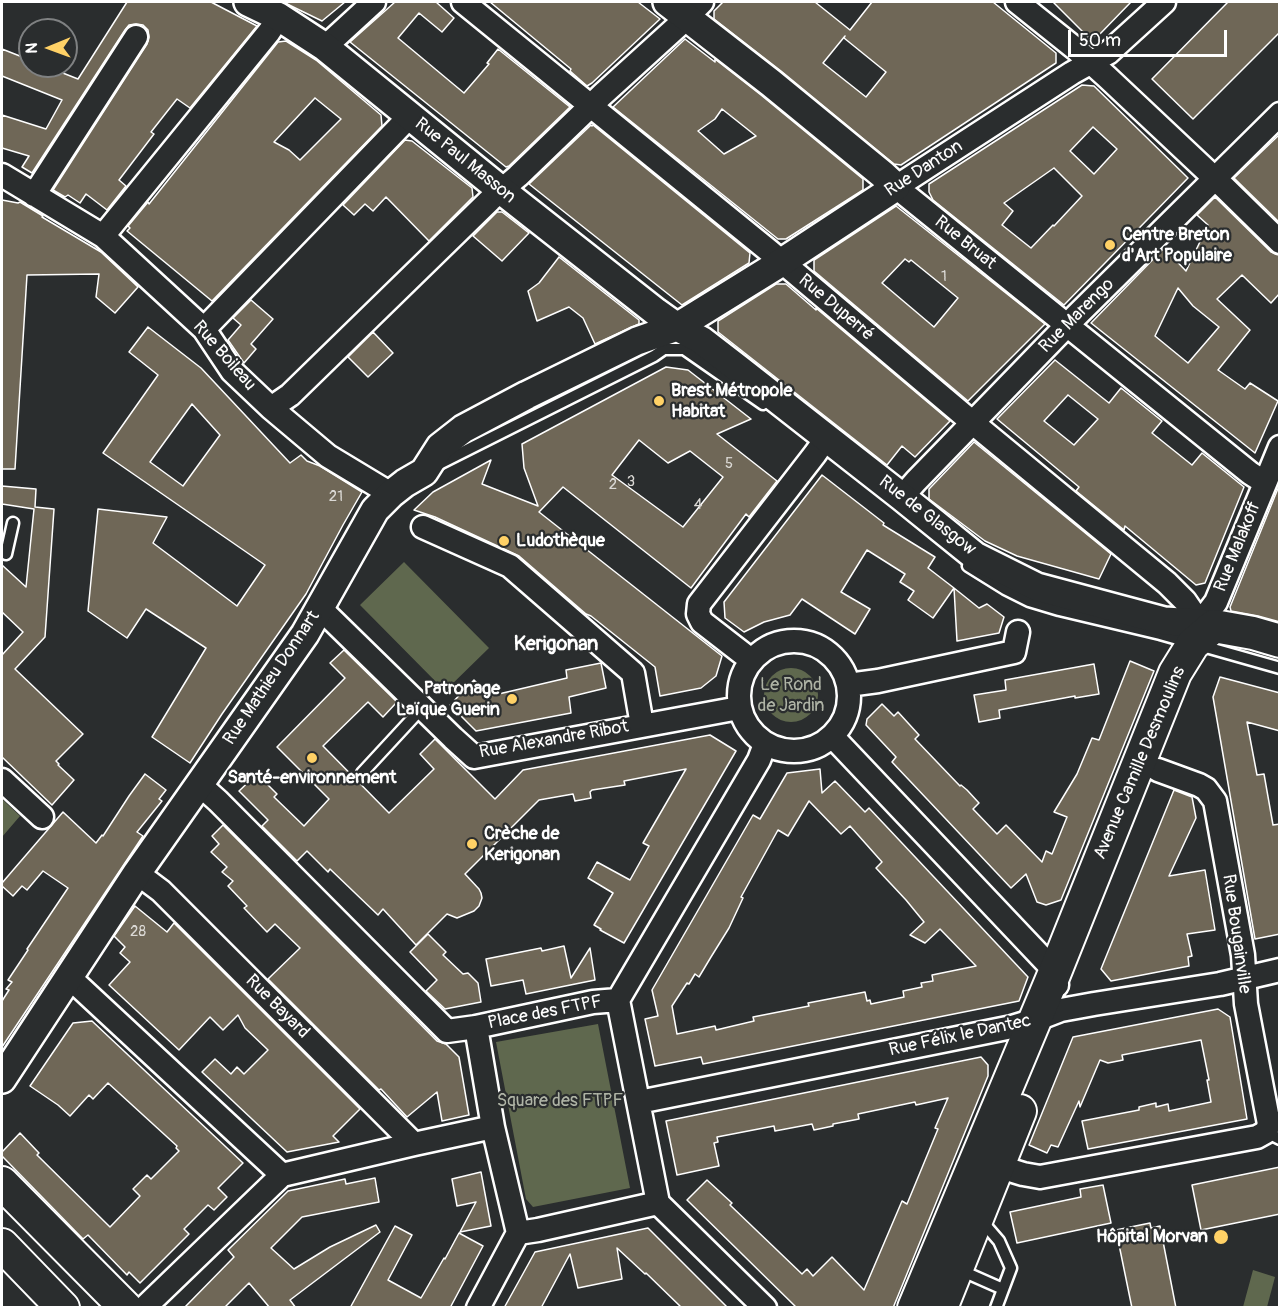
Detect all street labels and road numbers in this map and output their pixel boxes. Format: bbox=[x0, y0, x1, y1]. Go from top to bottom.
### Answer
street label: Rue Paul Masson bbox=[410, 114, 520, 208]
street label: Rue Danton bbox=[881, 136, 967, 202]
street label: Rue Bruat bbox=[930, 212, 1000, 274]
street label: Rue Duperré bbox=[794, 270, 878, 346]
street label: Rue Marengo bbox=[1035, 274, 1119, 358]
street label: Rue Boileau bbox=[188, 317, 260, 395]
street label: Rue de Glasgow bbox=[874, 471, 980, 561]
street label: Rue Malakoff bbox=[1210, 499, 1266, 595]
street label: Rue Mathieu Donnart bbox=[219, 607, 325, 749]
street label: Avenue Camille Desmoulins bbox=[1090, 663, 1190, 863]
street label: Rue Alexandre Ribot bbox=[478, 716, 630, 764]
street label: Rue Bougainville bbox=[1217, 873, 1255, 995]
street label: Rue Bayard bbox=[240, 970, 314, 1044]
street label: Place des FTPF bbox=[486, 991, 604, 1035]
street label: Rue Félix le Dantec bbox=[887, 1010, 1033, 1062]

